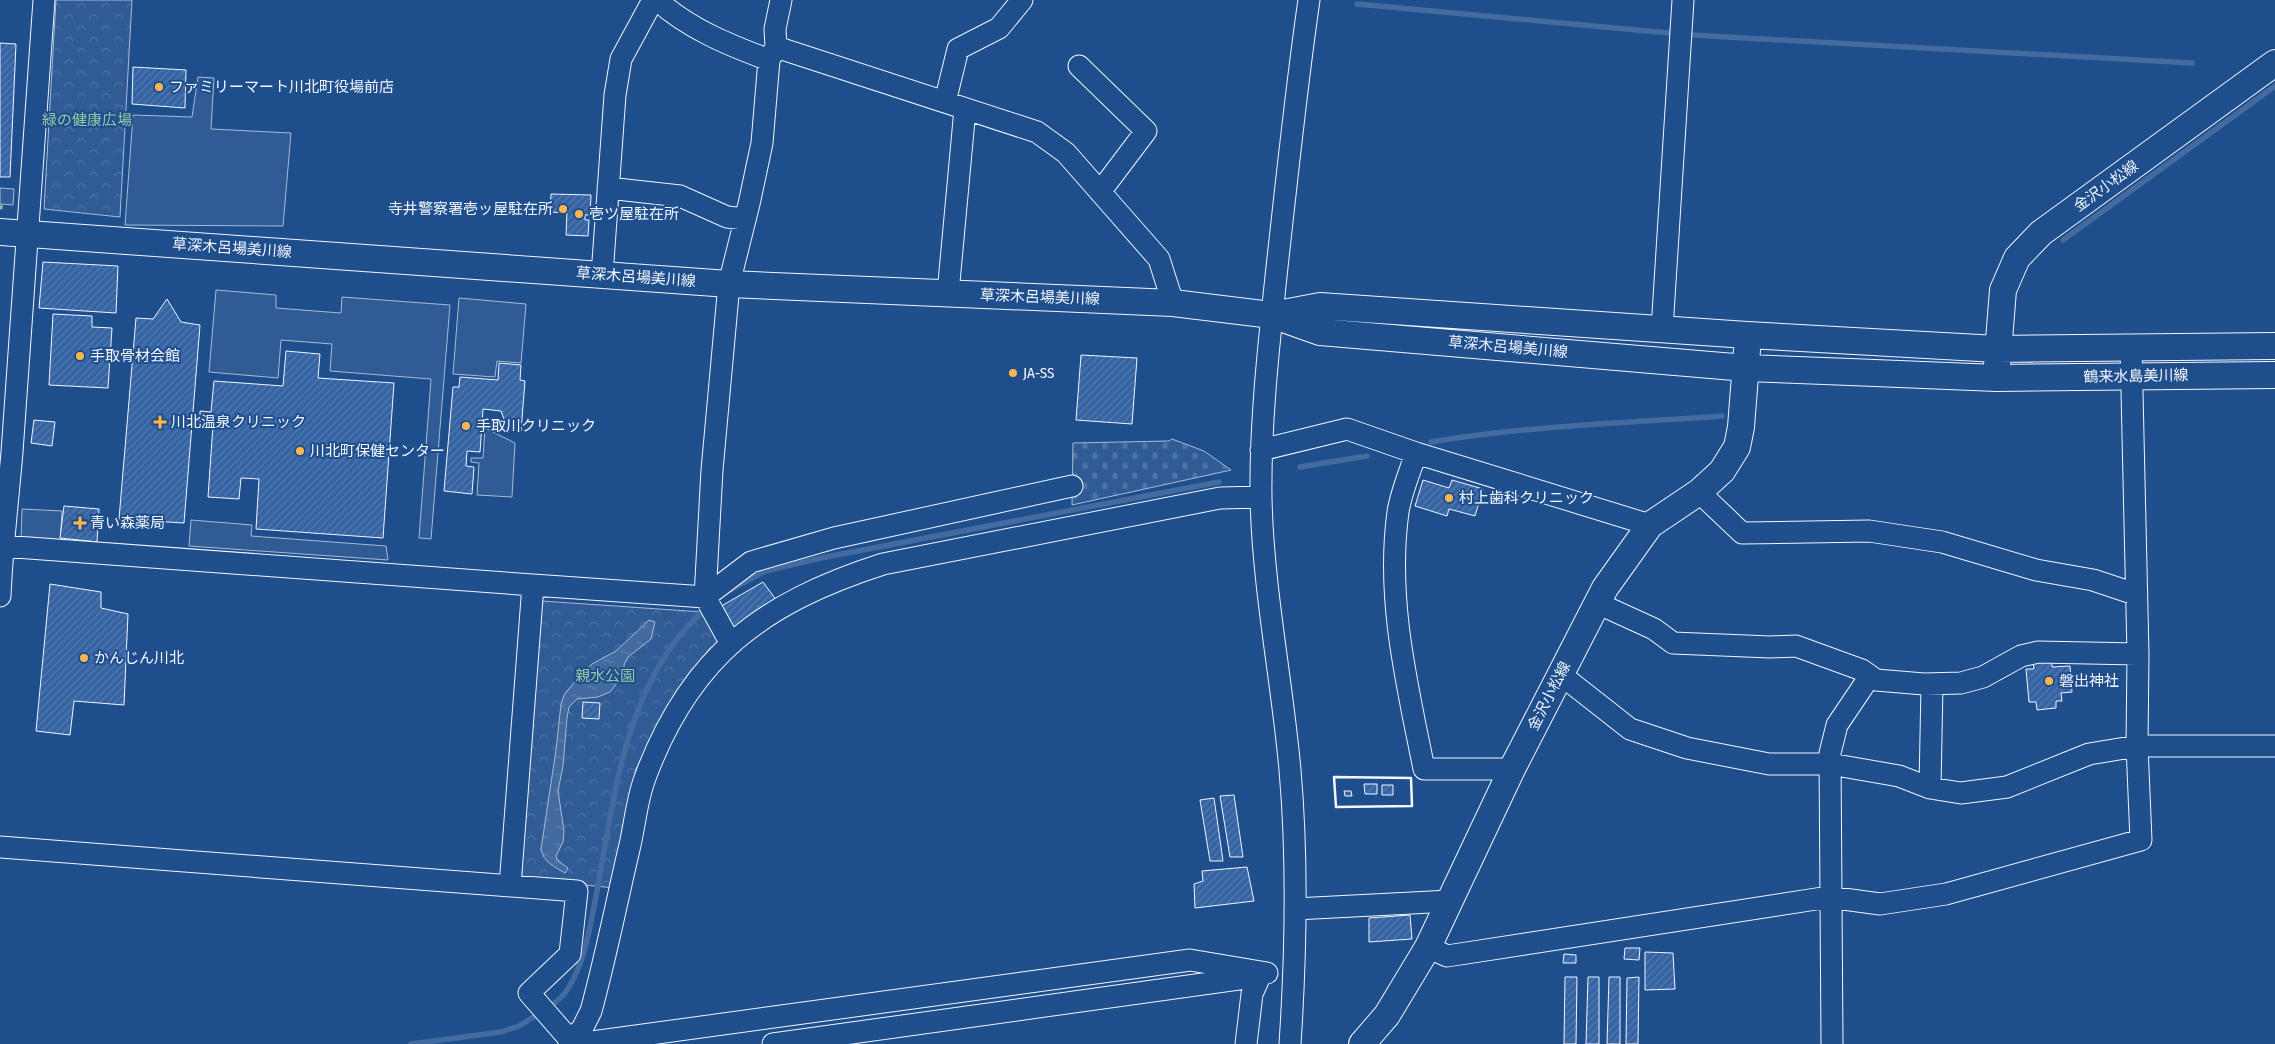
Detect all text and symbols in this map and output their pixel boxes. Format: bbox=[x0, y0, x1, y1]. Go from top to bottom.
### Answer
place label: ファミリーマート川北町役場前店 bbox=[169, 78, 394, 96]
marker: ファミリーマート川北町役場前店 bbox=[153, 81, 165, 93]
park label: 緑の健康広場 bbox=[42, 111, 132, 129]
street label: 金沢小松線 bbox=[2070, 157, 2142, 215]
place label: 寺井警察署壱ッ屋駐在所 bbox=[388, 200, 553, 218]
marker: 寺井警察署壱ッ屋駐在所 bbox=[557, 203, 569, 215]
place label: 壱ツ屋駐在所 bbox=[589, 205, 679, 223]
marker: 壱ツ屋駐在所 bbox=[573, 208, 585, 220]
street label: 草深木呂場美川線 bbox=[172, 235, 292, 261]
street label: 草深木呂場美川線 bbox=[576, 264, 696, 290]
street label: 草深木呂場美川線 bbox=[980, 286, 1100, 308]
street label: 草深木呂場美川線 bbox=[1447, 333, 1569, 361]
place label: 手取骨材会館 bbox=[90, 347, 180, 365]
marker: 手取骨材会館 bbox=[74, 350, 86, 362]
place label: JA-SS bbox=[1023, 364, 1054, 382]
street label: 鶴来水島美川線 bbox=[2083, 366, 2189, 386]
marker: JA-SS bbox=[1007, 367, 1019, 379]
place label: 川北温泉クリニック bbox=[171, 413, 306, 431]
marker: 川北温泉クリニック bbox=[153, 415, 167, 429]
place label: 手取川クリニック bbox=[476, 417, 596, 435]
marker: 手取川クリニック bbox=[460, 420, 472, 432]
place label: 川北町保健センター bbox=[310, 442, 445, 460]
marker: 川北町保健センター bbox=[294, 445, 306, 457]
place label: 村上歯科クリニック bbox=[1459, 489, 1594, 507]
marker: 村上歯科クリニック bbox=[1443, 492, 1455, 504]
place label: 青い森薬局 bbox=[90, 514, 165, 532]
marker: 青い森薬局 bbox=[74, 517, 86, 529]
place label: かんじん川北 bbox=[94, 649, 184, 667]
marker: かんじん川北 bbox=[78, 652, 90, 664]
street label: 金沢小松線 bbox=[1524, 658, 1574, 734]
park label: 親水公園 bbox=[575, 667, 635, 685]
place label: 磐出神社 bbox=[2059, 672, 2119, 690]
marker: 磐出神社 bbox=[2043, 675, 2055, 687]

